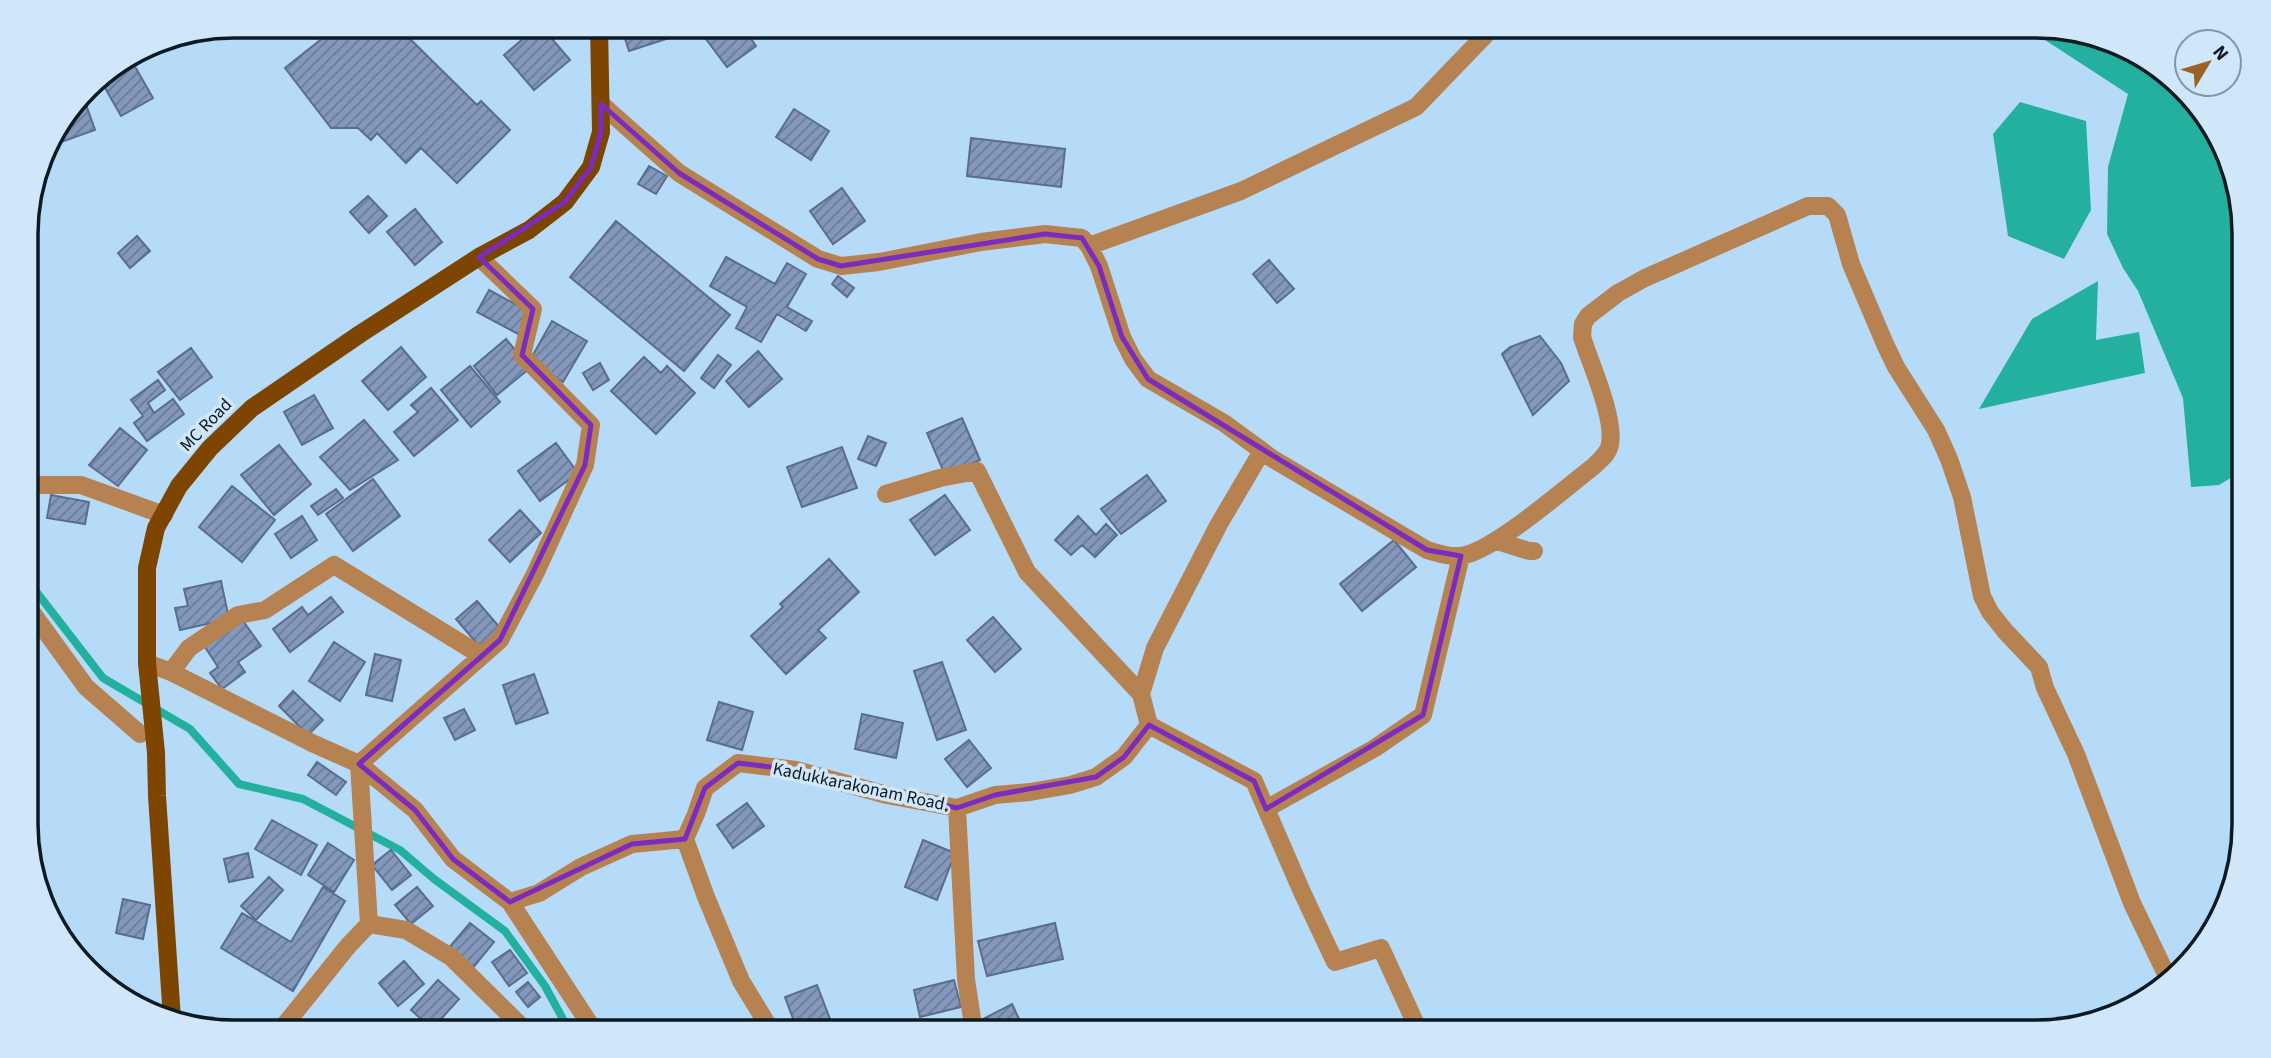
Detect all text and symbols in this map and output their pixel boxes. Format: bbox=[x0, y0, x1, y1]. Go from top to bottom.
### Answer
north arrow bbox=[2173, 28, 2243, 98]
text: N bbox=[2206, 40, 2235, 67]
street label: MC Road bbox=[174, 393, 238, 457]
street label: Kadukkarakonam Road. bbox=[770, 756, 952, 818]

